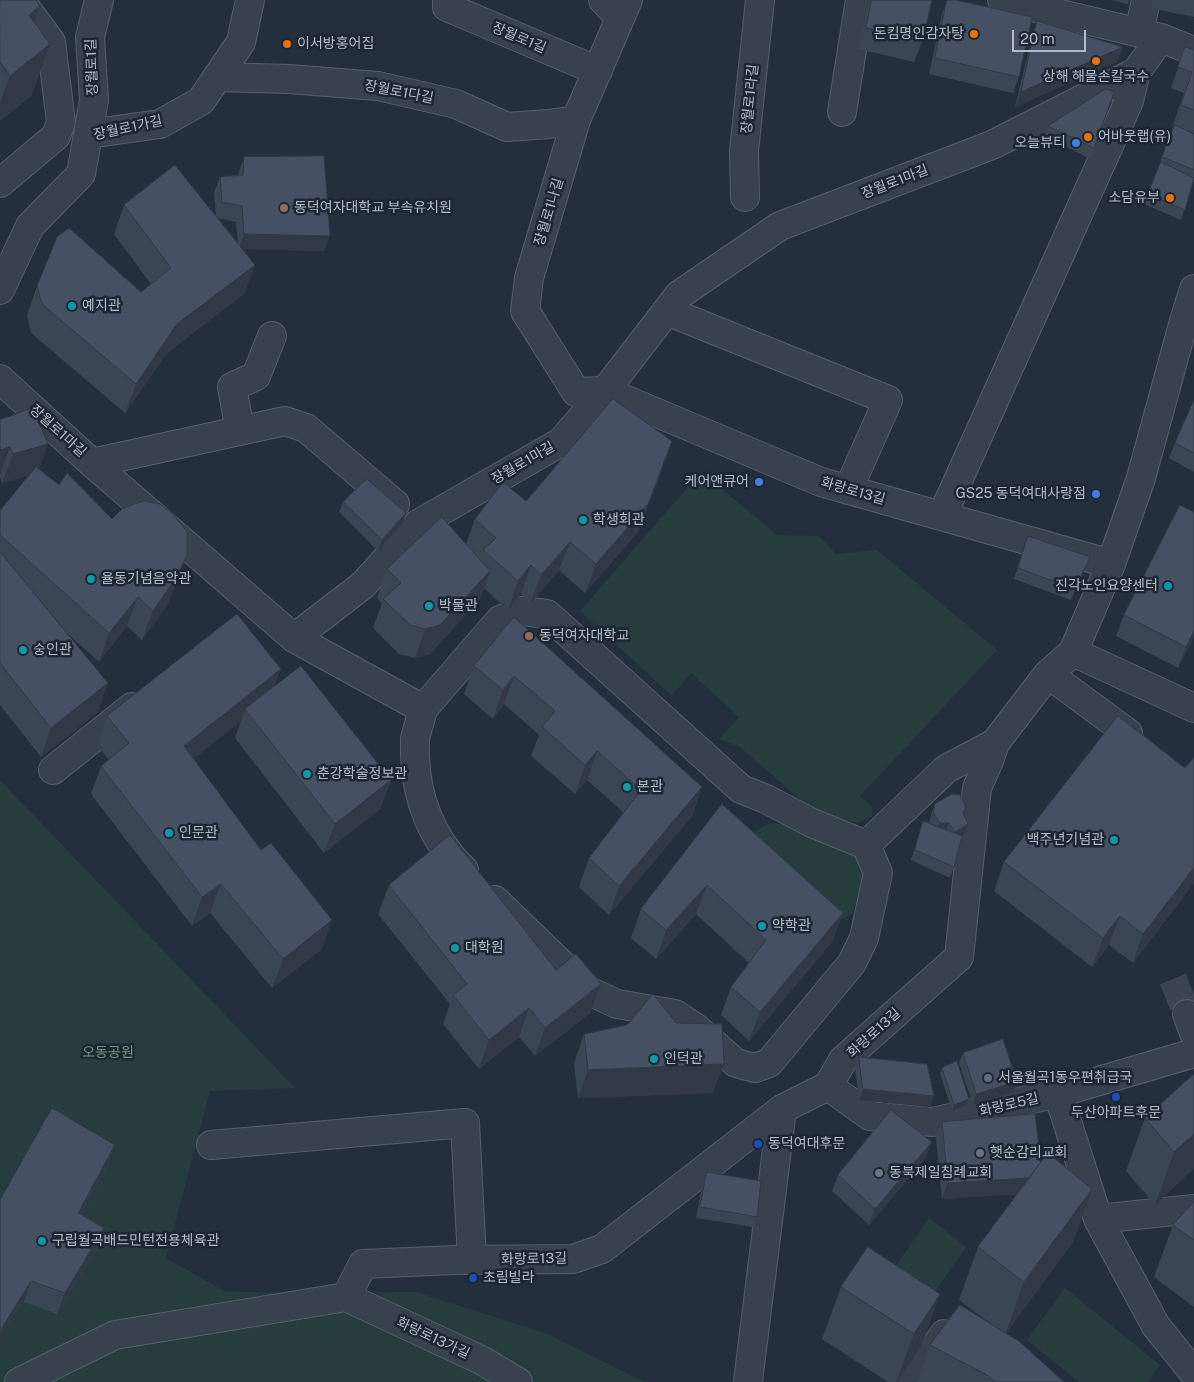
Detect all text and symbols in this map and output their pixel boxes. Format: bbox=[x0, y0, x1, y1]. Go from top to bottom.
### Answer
street label: 장월로1길 bbox=[489, 19, 549, 57]
scale bar bbox=[1014, 20, 1088, 52]
place label: 돈킴명인감자탕 bbox=[874, 26, 964, 42]
marker: 돈킴명인감자탕 bbox=[968, 28, 980, 40]
text: 20 m bbox=[1020, 30, 1055, 47]
place label: 이서방홍어집 bbox=[297, 36, 374, 52]
street label: 장월로1길 bbox=[83, 38, 101, 96]
marker: 이서방홍어집 bbox=[281, 38, 293, 50]
marker: 상해 해물손칼국수 bbox=[1090, 55, 1102, 67]
street label: 장월로1라길 bbox=[738, 63, 762, 135]
place label: 상해 해물손칼국수 bbox=[1043, 69, 1149, 85]
street label: 장월로1다길 bbox=[363, 77, 435, 107]
street label: 장월로1가길 bbox=[92, 112, 164, 144]
place label: 어바웃랩(유) bbox=[1098, 129, 1171, 145]
marker: 어바웃랩(유) bbox=[1082, 131, 1094, 143]
place label: 오늘뷰티 bbox=[1014, 135, 1066, 151]
marker: 오늘뷰티 bbox=[1070, 137, 1082, 149]
street label: 장월로1마길 bbox=[859, 162, 931, 202]
street label: 장월로1나길 bbox=[531, 176, 567, 248]
place label: 소담유부 bbox=[1108, 190, 1160, 206]
marker: 소담유부 bbox=[1164, 192, 1176, 204]
place label: 동덕여자대학교 부속유치원 bbox=[294, 200, 452, 216]
marker: 동덕여자대학교 부속유치원 bbox=[278, 202, 290, 214]
place label: 예지관 bbox=[82, 298, 121, 314]
marker: 예지관 bbox=[66, 300, 78, 312]
street label: 장월로1마길 bbox=[26, 401, 90, 461]
street label: 장월로1마길 bbox=[488, 438, 558, 488]
place label: 케어앤큐어 bbox=[685, 474, 749, 490]
street label: 화랑로13길 bbox=[819, 474, 887, 508]
marker: 케어앤큐어 bbox=[753, 476, 765, 488]
place label: GS25 동덕여대사랑점 bbox=[956, 486, 1086, 502]
marker: GS25 동덕여대사랑점 bbox=[1090, 488, 1102, 500]
place label: 학생회관 bbox=[593, 512, 645, 528]
marker: 학생회관 bbox=[577, 514, 589, 526]
place label: 율동기념음악관 bbox=[101, 571, 191, 587]
marker: 율동기념음악관 bbox=[85, 573, 97, 585]
place label: 진각노인요양센터 bbox=[1055, 578, 1158, 594]
marker: 진각노인요양센터 bbox=[1162, 580, 1174, 592]
place label: 박물관 bbox=[439, 598, 478, 614]
marker: 박물관 bbox=[423, 600, 435, 612]
place label: 동덕여자대학교 bbox=[539, 628, 629, 644]
marker: 동덕여자대학교 bbox=[523, 630, 535, 642]
place label: 숭인관 bbox=[33, 642, 72, 658]
marker: 숭인관 bbox=[17, 644, 29, 656]
place label: 춘강학술정보관 bbox=[317, 766, 407, 782]
marker: 춘강학술정보관 bbox=[301, 768, 313, 780]
place label: 본관 bbox=[637, 779, 663, 795]
marker: 본관 bbox=[621, 781, 633, 793]
place label: 인문관 bbox=[179, 825, 218, 841]
marker: 인문관 bbox=[163, 827, 175, 839]
place label: 백주년기념관 bbox=[1027, 832, 1104, 848]
marker: 백주년기념관 bbox=[1108, 834, 1120, 846]
place label: 약학관 bbox=[772, 918, 811, 934]
marker: 약학관 bbox=[756, 920, 768, 932]
place label: 대학원 bbox=[465, 940, 504, 956]
marker: 대학원 bbox=[449, 942, 461, 954]
street label: 화랑로13길 bbox=[844, 1005, 904, 1061]
park label: 오동공원 bbox=[82, 1045, 134, 1061]
place label: 인덕관 bbox=[664, 1051, 703, 1067]
marker: 인덕관 bbox=[648, 1053, 660, 1065]
place label: 서울월곡1동우편취급국 bbox=[998, 1070, 1132, 1086]
marker: 서울월곡1동우편취급국 bbox=[982, 1072, 994, 1084]
street label: 화랑로5길 bbox=[978, 1090, 1040, 1120]
marker: 두산아파트후문 bbox=[1110, 1091, 1122, 1103]
place label: 두산아파트후문 bbox=[1071, 1105, 1161, 1121]
place label: 동덕여대후문 bbox=[768, 1136, 845, 1152]
marker: 동덕여대후문 bbox=[752, 1138, 764, 1150]
place label: 햇순감리교회 bbox=[990, 1145, 1067, 1161]
marker: 햇순감리교회 bbox=[974, 1147, 986, 1159]
place label: 동북제일침례교회 bbox=[889, 1165, 992, 1181]
marker: 동북제일침례교회 bbox=[873, 1167, 885, 1179]
place label: 구립월곡배드민턴전용체육관 bbox=[52, 1233, 219, 1249]
marker: 구립월곡배드민턴전용체육관 bbox=[36, 1235, 48, 1247]
street label: 화랑로13길 bbox=[501, 1250, 567, 1268]
place label: 초림빌라 bbox=[483, 1270, 535, 1286]
marker: 초림빌라 bbox=[467, 1272, 479, 1284]
street label: 화랑로13가길 bbox=[394, 1314, 472, 1362]

